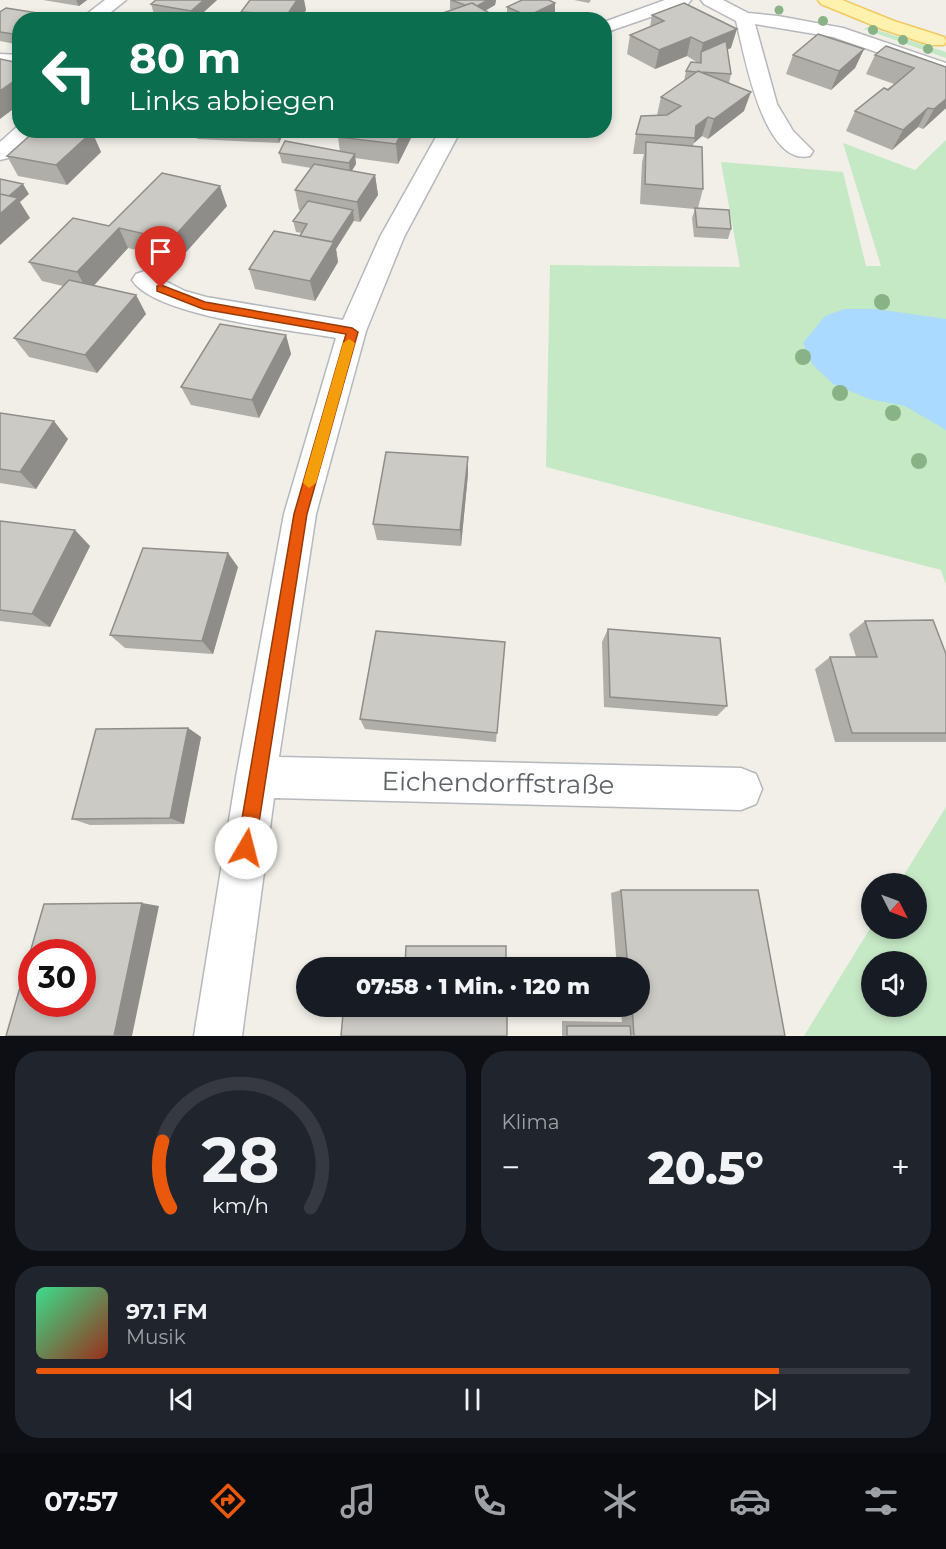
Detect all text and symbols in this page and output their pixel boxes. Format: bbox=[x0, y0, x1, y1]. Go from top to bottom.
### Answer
text: 80 m bbox=[129, 32, 241, 84]
icon: left bbox=[30, 36, 108, 114]
text: Links abbiegen bbox=[129, 84, 336, 117]
pin bbox=[135, 226, 186, 288]
icon: arrive bbox=[144, 235, 177, 268]
street label: Eichendorffstraße bbox=[381, 765, 615, 801]
position arrow bbox=[214, 816, 278, 880]
north arrow bbox=[861, 873, 927, 939]
map controls bbox=[861, 873, 927, 1017]
speed limit sign: 30 bbox=[18, 939, 96, 1017]
button: sound bbox=[861, 951, 927, 1017]
text: 07:58 · 1 Min. · 120 m bbox=[356, 973, 590, 1000]
text: Klima bbox=[502, 1110, 560, 1134]
text: 28 bbox=[201, 1122, 279, 1198]
text: 20.5° bbox=[648, 1140, 764, 1195]
text: − bbox=[502, 1147, 520, 1187]
text: + bbox=[891, 1147, 910, 1187]
text: km/h bbox=[212, 1192, 269, 1218]
text: 97.1 FM bbox=[126, 1298, 208, 1325]
text: Musik bbox=[126, 1325, 186, 1349]
icon: previous bbox=[165, 1383, 198, 1416]
icon: pause bbox=[456, 1383, 489, 1416]
icon: next bbox=[748, 1383, 781, 1416]
icon: directions bbox=[207, 1480, 249, 1522]
icon: music bbox=[337, 1480, 379, 1522]
icon: phone bbox=[468, 1480, 510, 1522]
icon: climate bbox=[599, 1480, 641, 1522]
icon: car bbox=[729, 1480, 771, 1522]
icon: filters bbox=[860, 1480, 902, 1522]
text: 07:57 bbox=[44, 1485, 118, 1518]

